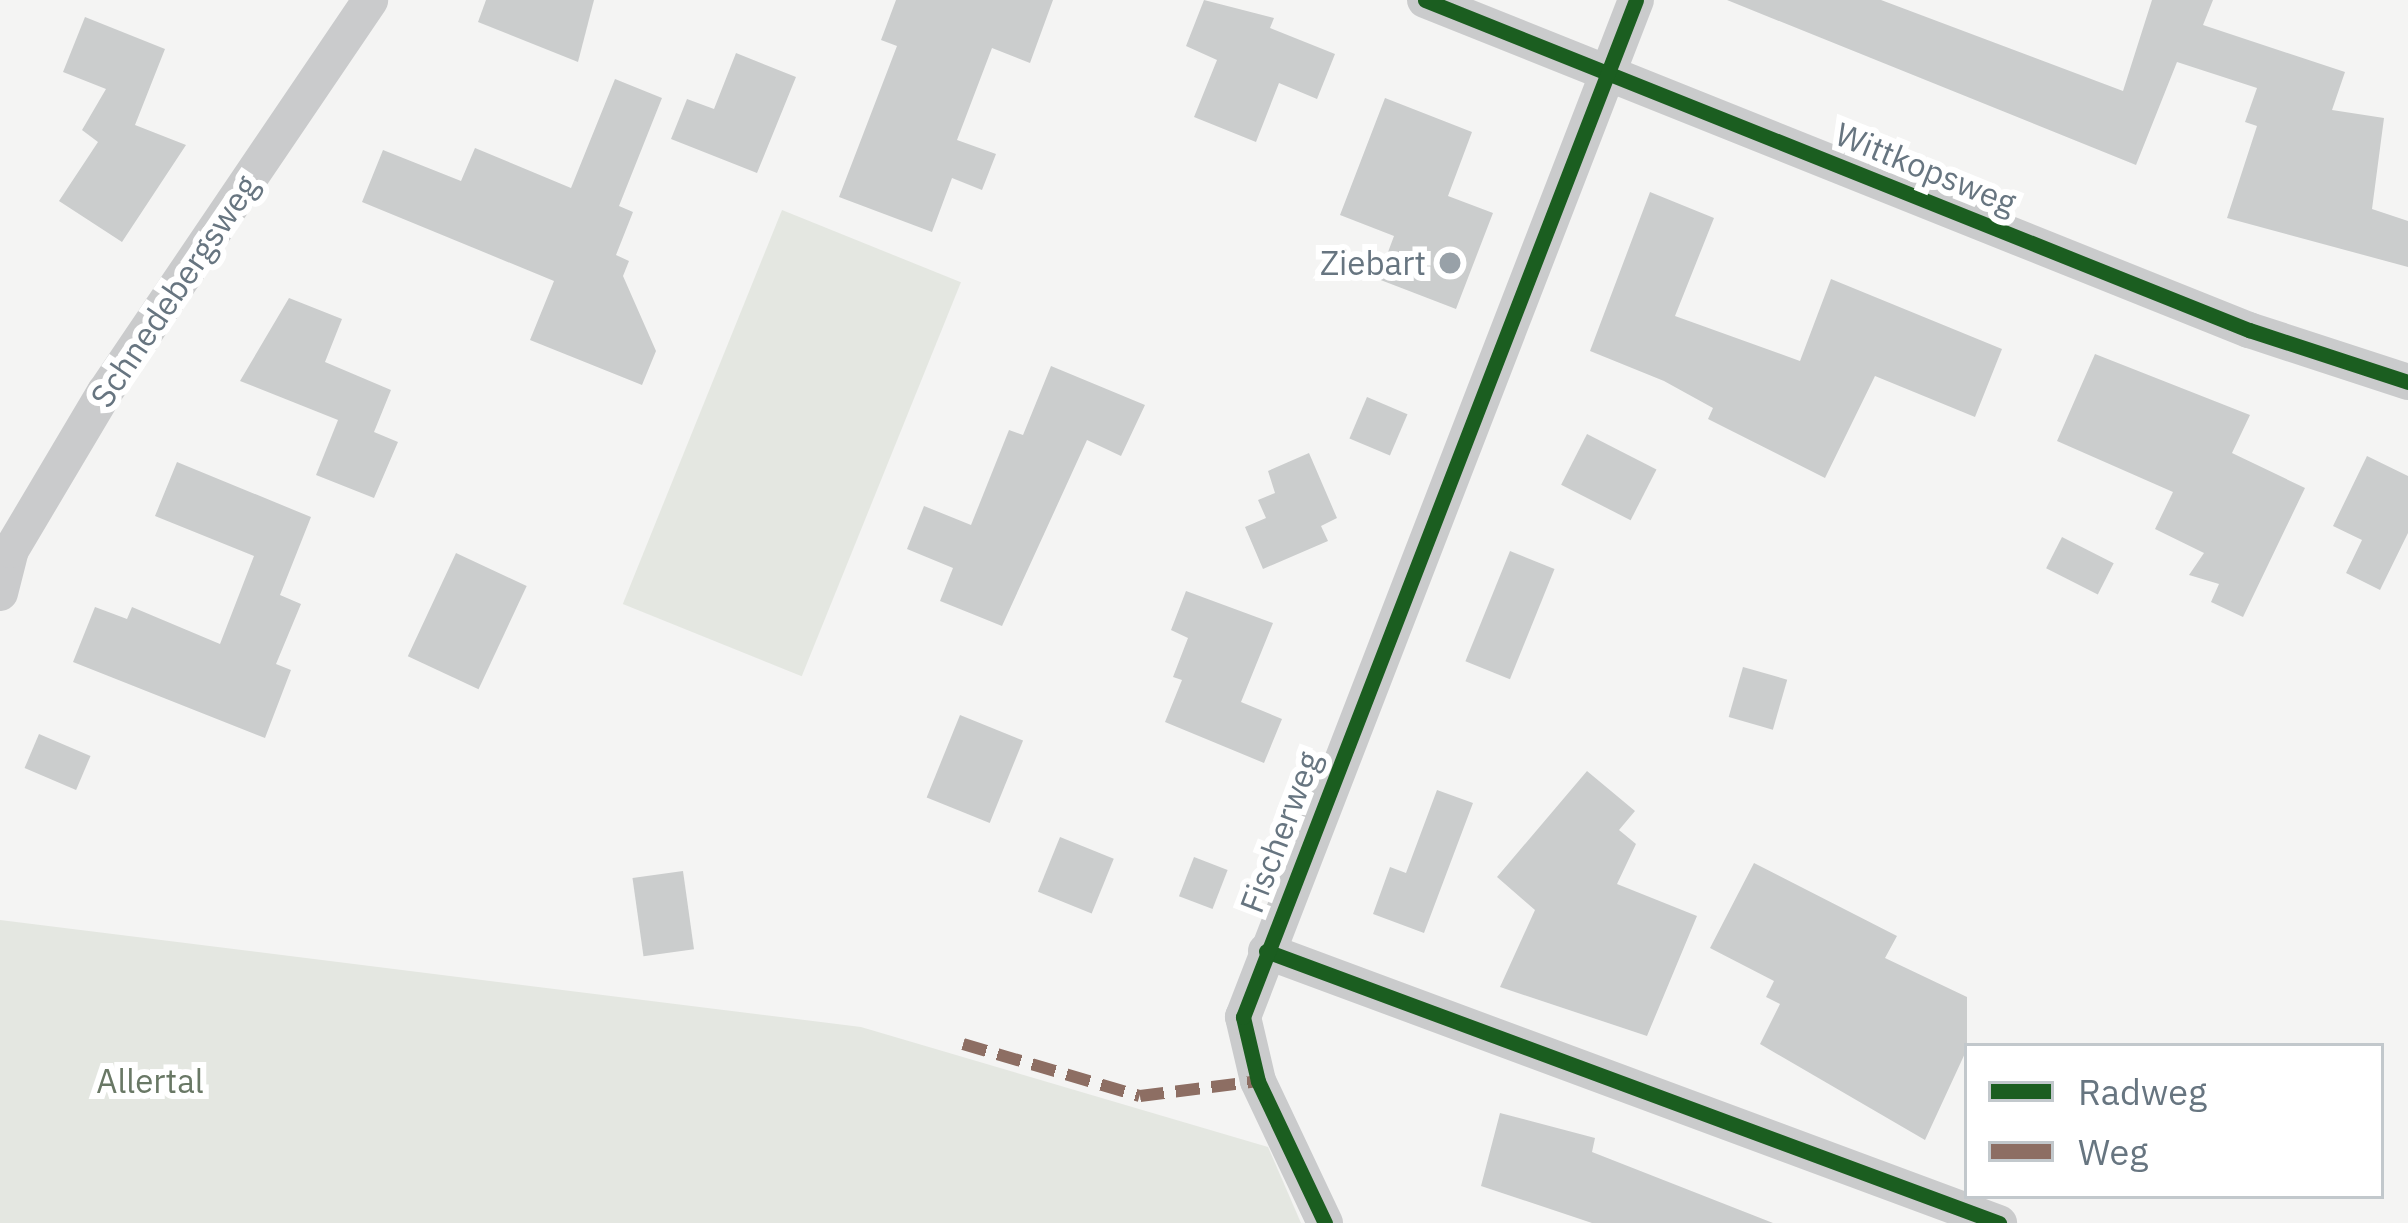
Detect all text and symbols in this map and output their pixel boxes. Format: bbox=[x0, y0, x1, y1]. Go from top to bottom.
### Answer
street label: Wittkopsweg bbox=[1830, 114, 2022, 222]
street label: Schnedebergsweg bbox=[82, 168, 266, 414]
place label: Ziebart bbox=[1320, 243, 1426, 283]
marker: Ziebart bbox=[1437, 250, 1463, 276]
street label: Fischerweg bbox=[1231, 746, 1329, 918]
legend bbox=[1964, 1043, 2384, 1199]
park label: Allertal bbox=[96, 1061, 204, 1101]
text: Radweg bbox=[2078, 1068, 2207, 1115]
text: Weg bbox=[2078, 1128, 2148, 1175]

